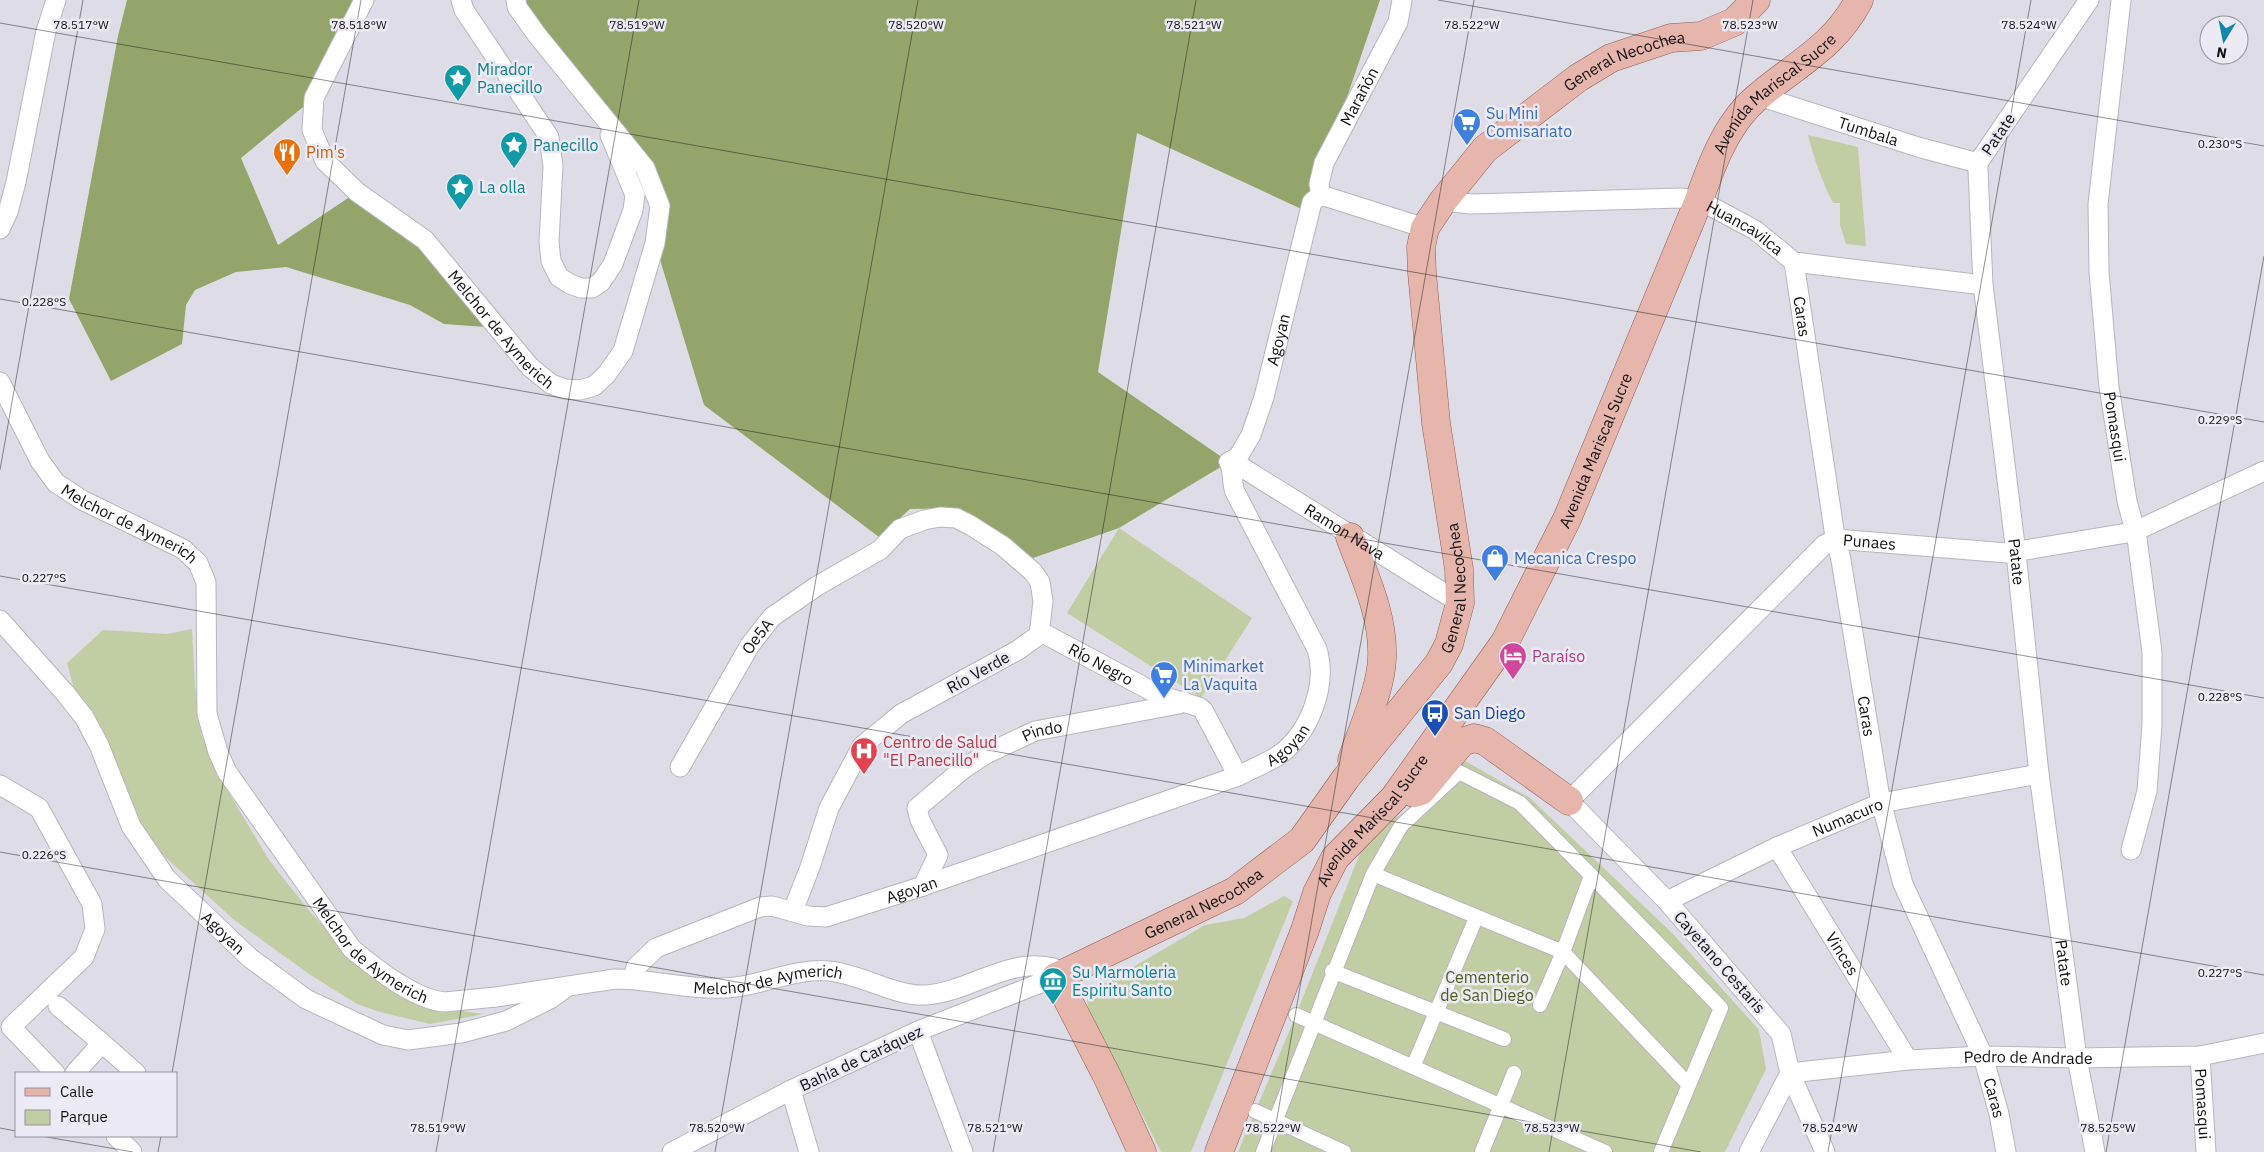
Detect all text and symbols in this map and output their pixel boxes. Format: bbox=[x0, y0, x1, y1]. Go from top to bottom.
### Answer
north arrow bbox=[2199, 15, 2249, 65]
text: 78.517°W bbox=[53, 17, 109, 32]
text: 78.518°W bbox=[331, 17, 387, 32]
text: 78.519°W bbox=[609, 17, 665, 32]
text: 78.520°W bbox=[888, 17, 944, 32]
text: 78.521°W bbox=[1166, 17, 1222, 32]
text: 78.522°W bbox=[1444, 17, 1500, 32]
text: 78.523°W bbox=[1722, 17, 1778, 32]
text: 78.524°W bbox=[2001, 17, 2057, 32]
street label: General Necochea bbox=[1559, 27, 1686, 96]
street label: Avenida Mariscal Sucre bbox=[1709, 29, 1840, 157]
text: N bbox=[2215, 43, 2228, 63]
place label: Mirador Panecillo bbox=[477, 59, 543, 97]
place icon: Mirador Panecillo bbox=[443, 63, 473, 102]
street label: Marañón bbox=[1335, 64, 1382, 129]
place label: Su Mini Comisariato bbox=[1486, 103, 1572, 141]
supermarket icon: Su Mini Comisariato bbox=[1452, 107, 1482, 146]
street label: Patate bbox=[1977, 109, 2019, 159]
street label: Tumbala bbox=[1836, 112, 1902, 150]
place icon: Panecillo bbox=[499, 130, 529, 169]
place label: Panecillo bbox=[533, 135, 599, 155]
text: 0.230°S bbox=[2198, 136, 2242, 151]
restaurant icon: Pim's bbox=[272, 137, 302, 176]
place label: Pim's bbox=[306, 142, 345, 162]
place icon: La olla bbox=[445, 172, 475, 211]
place label: La olla bbox=[479, 177, 526, 197]
street label: Huancavilca bbox=[1703, 196, 1788, 259]
street label: Melchor de Aymerich bbox=[444, 266, 558, 393]
text: 0.228°S bbox=[22, 294, 66, 309]
street label: Caras bbox=[1789, 295, 1815, 338]
street label: Agoyan bbox=[1262, 312, 1294, 368]
street label: Avenida Mariscal Sucre bbox=[1554, 370, 1637, 531]
street label: Pomasqui bbox=[2100, 390, 2131, 463]
text: 0.229°S bbox=[2198, 412, 2242, 427]
street label: Melchor de Aymerich bbox=[58, 479, 202, 568]
street label: Ramon Nava bbox=[1301, 499, 1389, 564]
street label: General Necochea bbox=[1436, 521, 1470, 657]
street label: Punaes bbox=[1842, 530, 1897, 554]
street label: Patate bbox=[2004, 537, 2029, 586]
shop icon: Mecanica Crespo bbox=[1480, 543, 1510, 582]
place label: Mecanica Crespo bbox=[1514, 548, 1636, 568]
text: 0.227°S bbox=[22, 570, 66, 585]
street label: Oe5A bbox=[737, 614, 777, 657]
street label: Río Negro bbox=[1065, 639, 1137, 689]
hotel icon: Paraíso bbox=[1498, 641, 1528, 680]
street label: Río Verde bbox=[943, 646, 1013, 697]
place label: Paraíso bbox=[1532, 646, 1585, 666]
place label: Minimarket La Vaquita bbox=[1183, 656, 1264, 694]
supermarket icon: Minimarket La Vaquita bbox=[1149, 660, 1179, 699]
text: 0.228°S bbox=[2198, 689, 2242, 704]
street label: Caras bbox=[1853, 694, 1880, 738]
bus stop icon: San Diego bbox=[1420, 698, 1450, 737]
place label: San Diego bbox=[1454, 703, 1526, 723]
street label: Pindo bbox=[1018, 716, 1064, 746]
street label: Agoyan bbox=[1263, 720, 1314, 770]
place label: Centro de Salud "El Panecillo" bbox=[883, 732, 997, 770]
hospital icon: Centro de Salud "El Panecillo" bbox=[849, 736, 879, 775]
street label: Avenida Mariscal Sucre bbox=[1312, 750, 1432, 890]
street label: Numacuro bbox=[1809, 793, 1886, 841]
text: 0.226°S bbox=[22, 847, 66, 862]
street label: General Necochea bbox=[1141, 863, 1267, 943]
street label: Agoyan bbox=[883, 872, 940, 907]
street label: Melchor de Aymerich bbox=[309, 893, 431, 1007]
street label: Agoyan bbox=[197, 907, 249, 958]
street label: Cayetano Cestaris bbox=[1670, 907, 1770, 1017]
street label: Vinces bbox=[1822, 928, 1863, 979]
street label: Patate bbox=[2051, 938, 2077, 987]
street label: Melchor de Aymerich bbox=[693, 961, 845, 998]
place label: Su Marmoleria Espiritu Santo bbox=[1072, 962, 1177, 1000]
text: 0.227°S bbox=[2198, 965, 2242, 980]
museum icon: Su Marmoleria Espiritu Santo bbox=[1038, 966, 1068, 1005]
park label: Cementerio de San Diego bbox=[1440, 967, 1534, 1005]
street label: Bahía de Caráquez bbox=[796, 1021, 926, 1095]
street label: Pedro de Andrade bbox=[1963, 1046, 2093, 1068]
street label: Pomasqui bbox=[2191, 1068, 2215, 1140]
legend bbox=[15, 1072, 178, 1137]
street label: Caras bbox=[1979, 1076, 2010, 1120]
text: Calle bbox=[60, 1082, 94, 1101]
text: Parque bbox=[60, 1107, 108, 1126]
text: 78.519°W bbox=[410, 1120, 466, 1135]
text: 78.520°W bbox=[689, 1120, 745, 1135]
text: 78.521°W bbox=[967, 1120, 1023, 1135]
text: 78.522°W bbox=[1245, 1120, 1301, 1135]
text: 78.523°W bbox=[1524, 1120, 1580, 1135]
text: 78.524°W bbox=[1802, 1120, 1858, 1135]
text: 78.525°W bbox=[2080, 1120, 2136, 1135]

